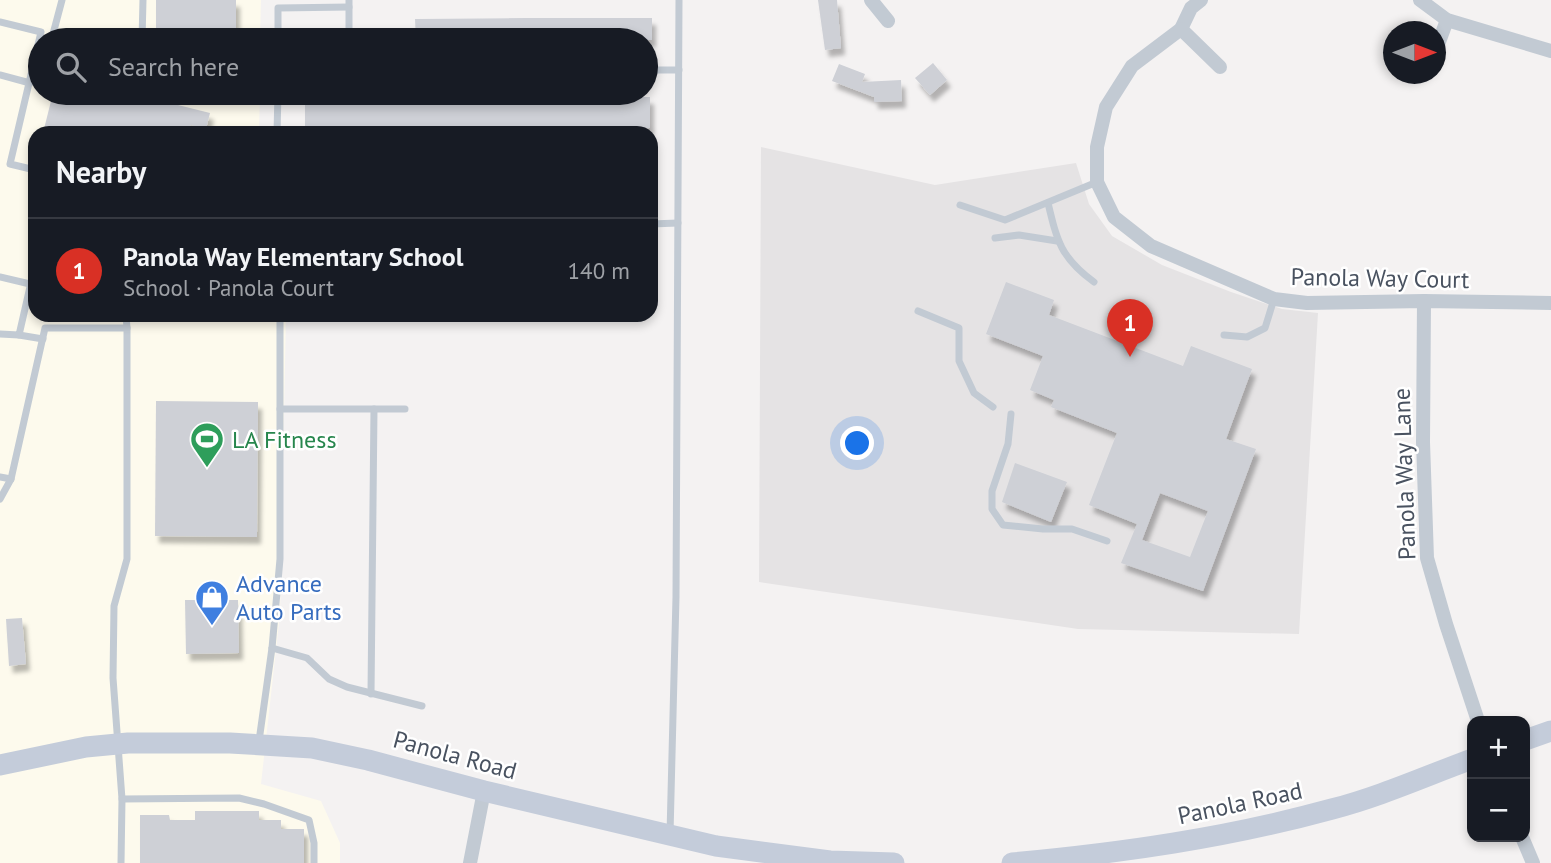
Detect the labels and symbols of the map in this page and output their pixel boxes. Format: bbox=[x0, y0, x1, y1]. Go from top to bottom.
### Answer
north arrow bbox=[1383, 21, 1446, 84]
street label: Panola Way Court bbox=[1290, 261, 1470, 295]
pin: 1 bbox=[1107, 299, 1153, 357]
street label: Panola Way Lane bbox=[1386, 388, 1422, 560]
sports icon: LA Fitness bbox=[188, 420, 226, 469]
place label: LA Fitness bbox=[232, 424, 337, 455]
your location bbox=[840, 426, 874, 460]
place label: Advance Auto Parts bbox=[236, 568, 342, 627]
shop icon: Advance Auto Parts bbox=[193, 578, 231, 627]
street label: Panola Road bbox=[390, 724, 520, 786]
street label: Panola Road bbox=[1175, 775, 1305, 831]

